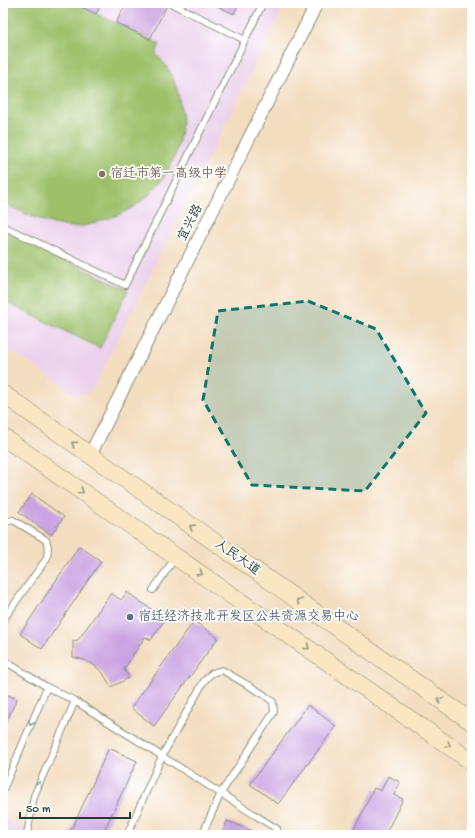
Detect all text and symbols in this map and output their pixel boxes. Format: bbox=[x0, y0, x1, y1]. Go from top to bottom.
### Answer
place label: 宿迁市第一高级中学 bbox=[110, 165, 227, 182]
marker: 宿迁市第一高级中学 bbox=[97, 169, 107, 179]
street label: 宜兴路 bbox=[175, 202, 207, 244]
one-way arrow bbox=[72, 442, 79, 449]
one-way arrow bbox=[77, 486, 84, 494]
one-way arrow bbox=[190, 525, 197, 532]
street label: 人民大道 bbox=[211, 536, 263, 579]
one-way arrow bbox=[195, 568, 202, 575]
one-way arrow bbox=[296, 598, 303, 606]
place label: 宿迁经济技术开发区公共资源交易中心 bbox=[138, 609, 359, 625]
marker: 宿迁经济技术开发区公共资源交易中心 bbox=[125, 612, 135, 622]
one-way arrow bbox=[302, 642, 309, 649]
one-way arrow bbox=[437, 697, 444, 705]
one-way arrow bbox=[28, 720, 36, 727]
one-way arrow bbox=[444, 740, 451, 748]
one-way arrow bbox=[34, 780, 42, 788]
scale bar bbox=[20, 794, 130, 820]
text: 50 m bbox=[26, 803, 51, 817]

